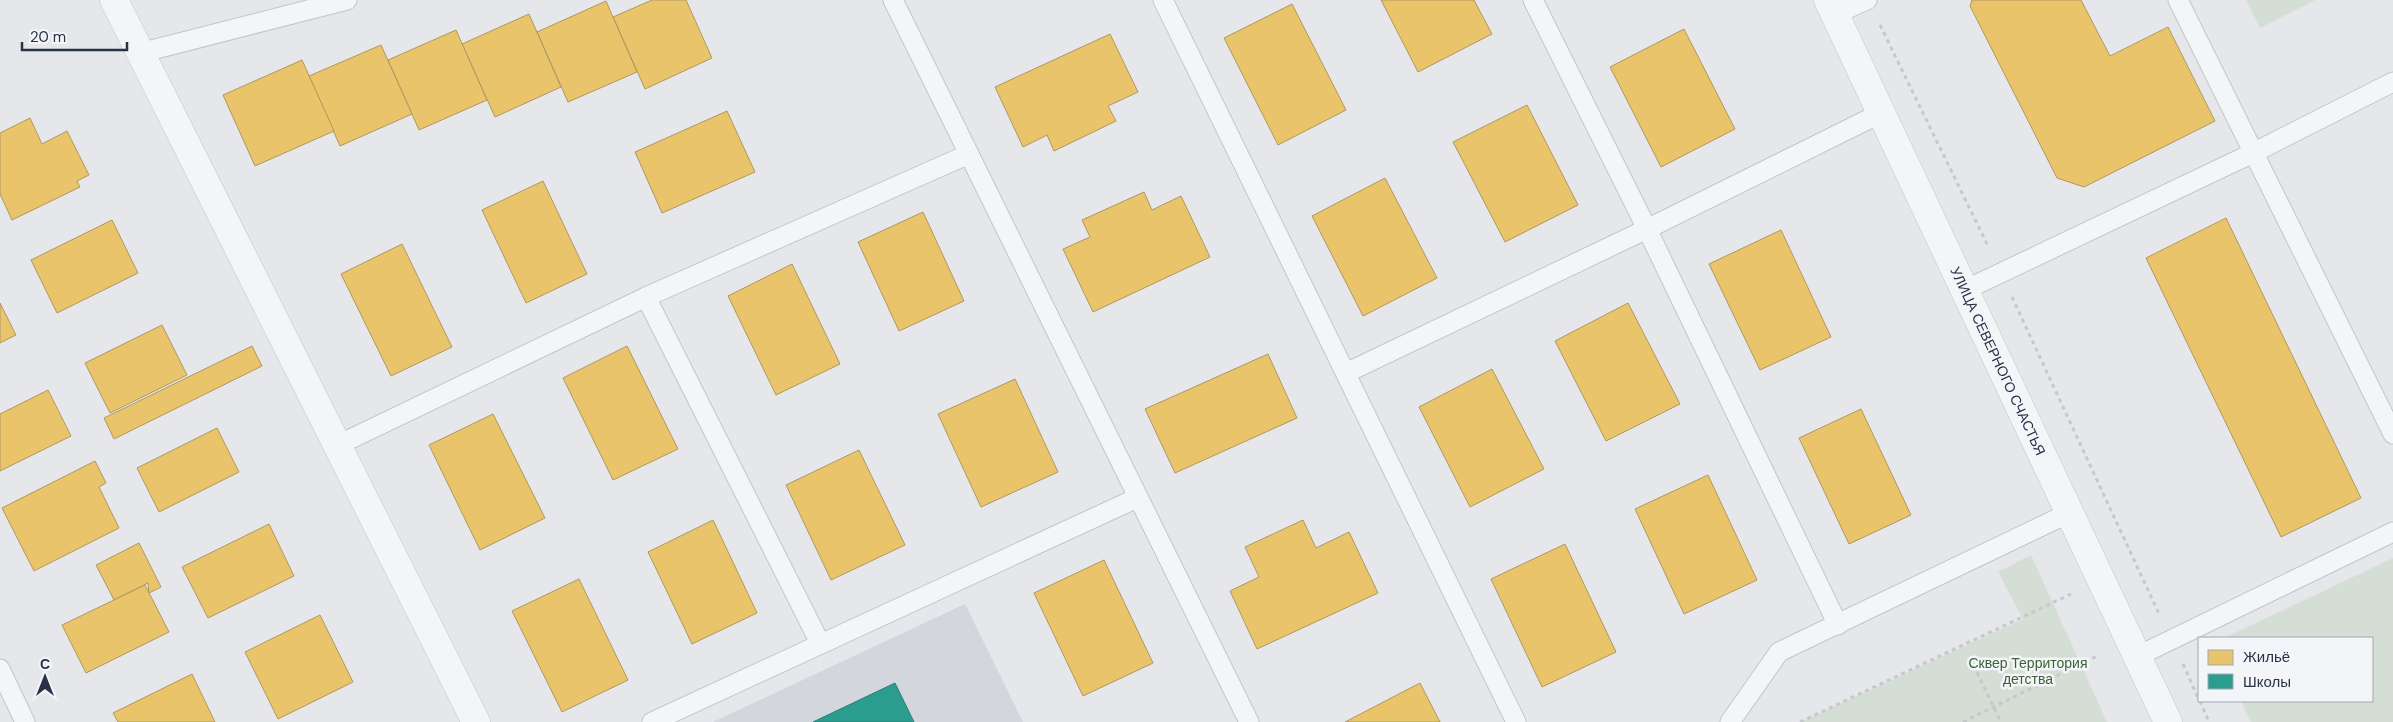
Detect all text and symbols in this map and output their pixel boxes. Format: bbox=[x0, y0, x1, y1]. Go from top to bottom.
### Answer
scale bar bbox=[22, 20, 128, 52]
text: 20 m bbox=[30, 27, 66, 47]
street label: УЛИЦА СЕВЕРНОГО СЧАСТЬЯ bbox=[1946, 264, 2050, 458]
legend bbox=[2198, 637, 2373, 702]
text: Жильё bbox=[2243, 647, 2290, 667]
north arrow bbox=[20, 652, 70, 702]
park label: Сквер Территория детства bbox=[1969, 654, 2088, 688]
text: С bbox=[40, 655, 50, 673]
text: Школы bbox=[2243, 672, 2291, 692]

